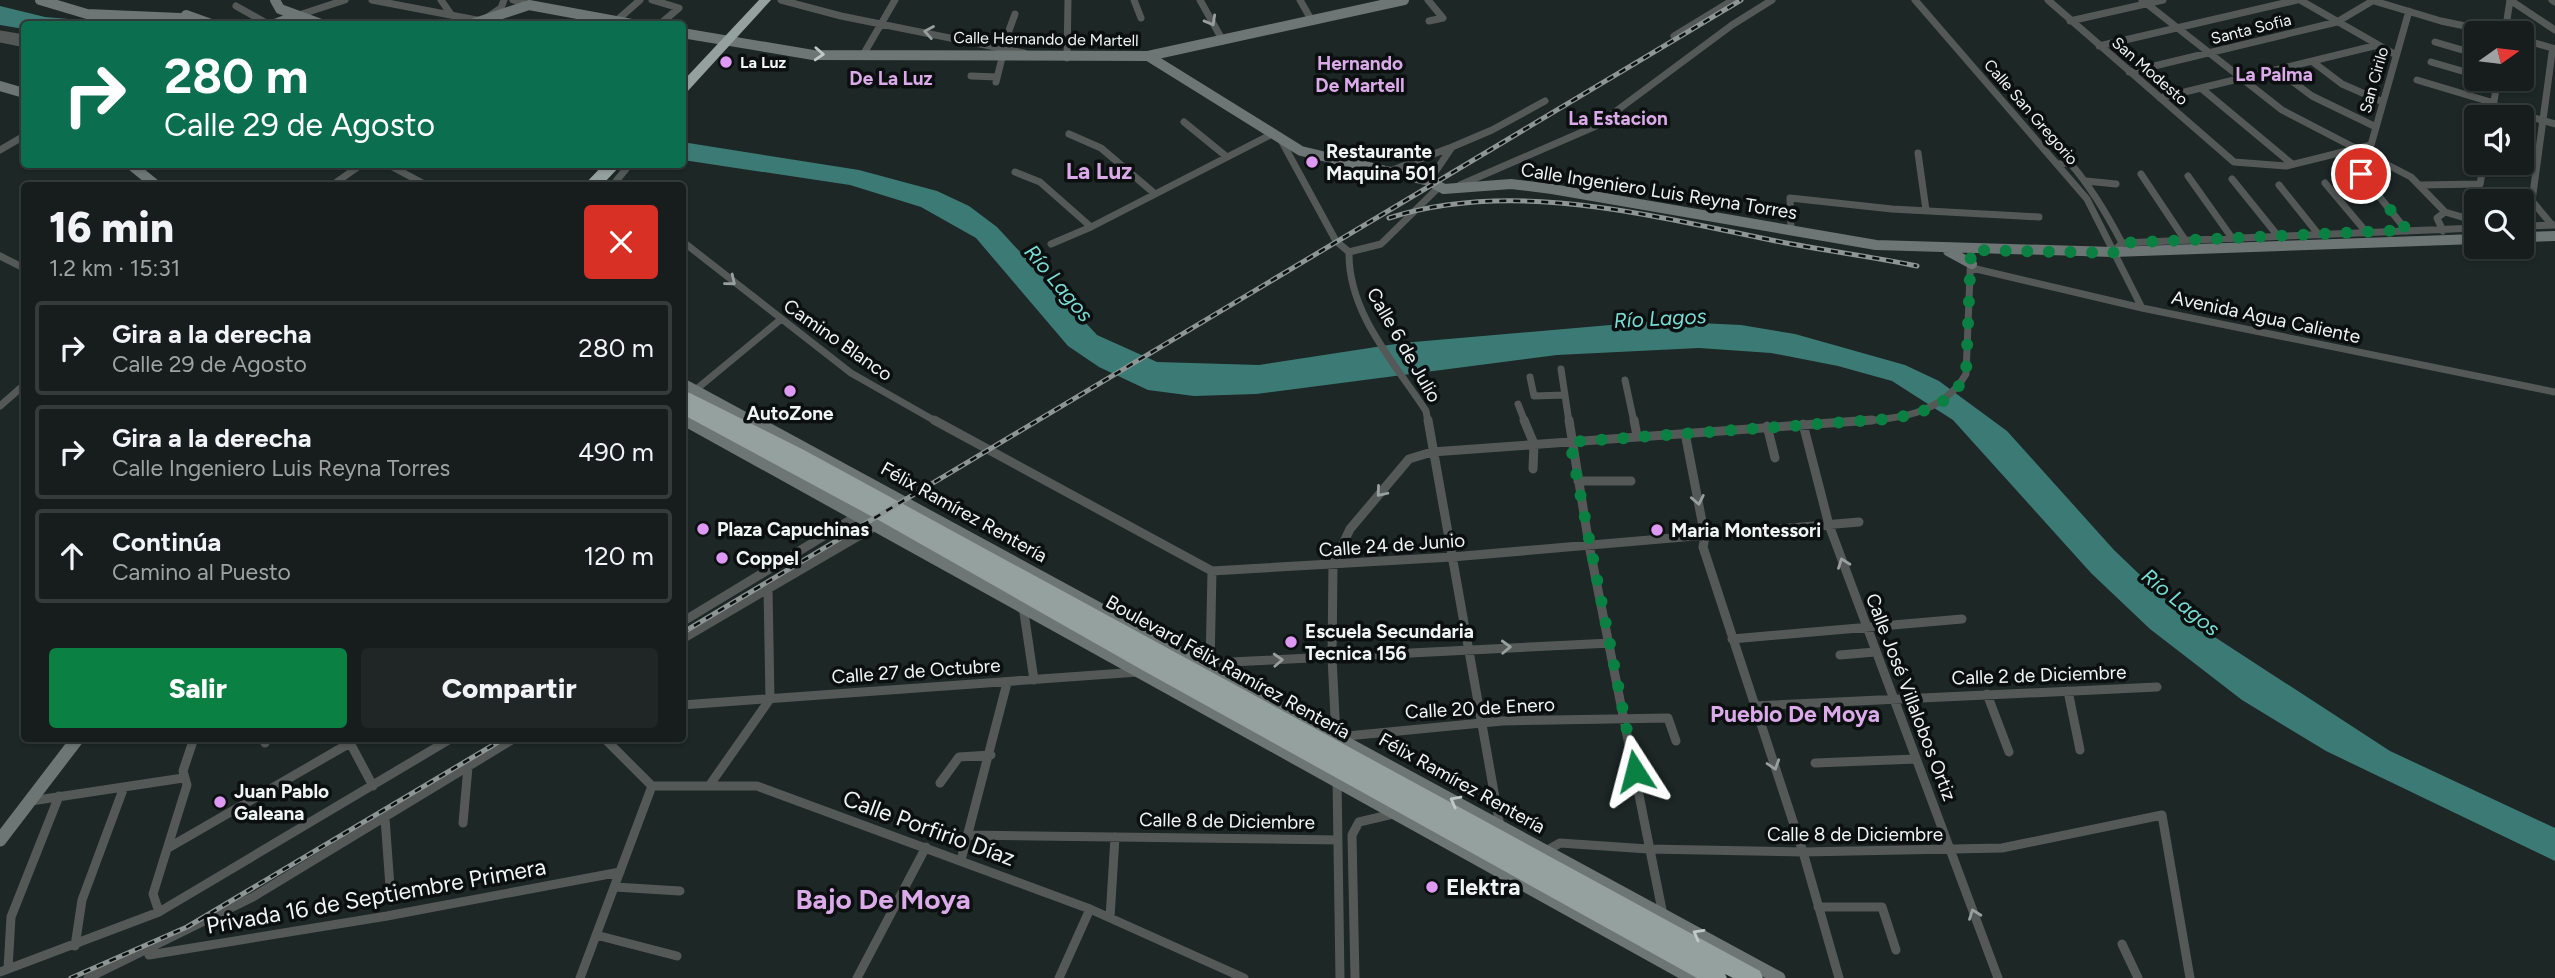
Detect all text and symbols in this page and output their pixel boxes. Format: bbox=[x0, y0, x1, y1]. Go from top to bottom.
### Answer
street label: Santa Sofia bbox=[2209, 10, 2293, 48]
one-way arrow bbox=[1203, 13, 1216, 26]
north arrow bbox=[2464, 21, 2534, 91]
map controls bbox=[2464, 21, 2534, 259]
one-way arrow bbox=[923, 25, 935, 40]
street label: Calle Hernando de Martell bbox=[953, 28, 1139, 50]
street label: San Modesto bbox=[2108, 33, 2192, 109]
street label: San Cirilo bbox=[2355, 45, 2393, 115]
text: 280 m bbox=[164, 46, 309, 105]
one-way arrow bbox=[813, 47, 824, 62]
icon: right bbox=[49, 49, 140, 140]
district label: Hernando De Martell bbox=[1315, 52, 1405, 97]
place label: La Luz bbox=[740, 53, 787, 72]
marker: La Luz bbox=[718, 54, 734, 70]
street label: Calle San Gregorio bbox=[1980, 55, 2082, 169]
district label: La Palma bbox=[2235, 63, 2313, 86]
district label: De La Luz bbox=[849, 67, 933, 90]
button: sound bbox=[2464, 105, 2534, 175]
text: Calle 29 de Agosto bbox=[164, 106, 435, 144]
district label: La Estacion bbox=[1568, 107, 1668, 130]
place label: Restaurante Maquina 501 bbox=[1326, 140, 1436, 185]
pin bbox=[2331, 144, 2391, 204]
marker: Restaurante Maquina 501 bbox=[1304, 154, 1320, 170]
icon: arrive bbox=[2342, 155, 2380, 193]
district label: La Luz bbox=[1066, 157, 1132, 185]
street label: Calle Ingeniero Luis Reyna Torres bbox=[1519, 158, 1799, 224]
button: search bbox=[2464, 189, 2534, 259]
text: 16 min bbox=[49, 202, 174, 253]
button: close bbox=[584, 205, 658, 279]
water label: Río Lagos bbox=[1020, 239, 1099, 327]
text: 1.2 km · 15:31 bbox=[49, 254, 180, 282]
one-way arrow bbox=[723, 273, 736, 285]
street label: Calle 6 de Julio bbox=[1362, 284, 1446, 406]
street label: Avenida Agua Caliente bbox=[2169, 286, 2363, 348]
street label: Camino Blanco bbox=[779, 294, 897, 386]
water label: Río Lagos bbox=[1613, 303, 1707, 333]
text: Gira a la derecha bbox=[112, 318, 312, 350]
icon: right bbox=[53, 329, 91, 367]
text: 280 m bbox=[578, 332, 654, 364]
text: Calle 29 de Agosto bbox=[112, 350, 307, 378]
marker: AutoZone bbox=[782, 383, 798, 399]
place label: AutoZone bbox=[746, 402, 834, 425]
text: Gira a la derecha bbox=[112, 422, 312, 454]
icon: right bbox=[53, 433, 91, 471]
text: 490 m bbox=[578, 436, 654, 468]
text: Calle Ingeniero Luis Reyna Torres bbox=[112, 454, 450, 482]
street label: Félix Ramírez Rentería bbox=[877, 457, 1051, 567]
one-way arrow bbox=[1377, 484, 1389, 497]
one-way arrow bbox=[1690, 494, 1705, 506]
place label: Plaza Capuchinas bbox=[717, 518, 869, 541]
place label: Maria Montessori bbox=[1671, 519, 1821, 542]
marker: Plaza Capuchinas bbox=[695, 521, 711, 537]
marker: Maria Montessori bbox=[1649, 522, 1665, 538]
text: Continúa bbox=[112, 526, 221, 558]
street label: Calle 24 de Junio bbox=[1318, 528, 1466, 562]
icon: ahead bbox=[53, 537, 91, 575]
text: 120 m bbox=[584, 540, 654, 572]
place label: Coppel bbox=[736, 547, 799, 570]
marker: Coppel bbox=[714, 550, 730, 566]
text: Camino al Puesto bbox=[112, 558, 291, 586]
one-way arrow bbox=[1837, 558, 1851, 570]
water label: Río Lagos bbox=[2137, 563, 2225, 641]
street label: Boulevard Félix Ramírez Rentería bbox=[1102, 590, 1354, 744]
street label: Calle José Villalobos Ortiz bbox=[1861, 590, 1961, 804]
place label: Escuela Secundaria Tecnica 156 bbox=[1305, 620, 1474, 665]
marker: Escuela Secundaria Tecnica 156 bbox=[1283, 634, 1299, 650]
one-way arrow bbox=[1500, 640, 1511, 655]
button: Salir bbox=[49, 648, 347, 728]
button: Compartir bbox=[361, 648, 658, 728]
one-way arrow bbox=[1273, 652, 1284, 667]
street label: Calle 27 de Octubre bbox=[831, 654, 1001, 688]
street label: Calle 2 de Diciembre bbox=[1951, 660, 2127, 690]
street label: Calle 20 de Enero bbox=[1404, 693, 1556, 723]
district label: Pueblo De Moya bbox=[1710, 700, 1880, 728]
street label: Félix Ramírez Rentería bbox=[1375, 728, 1549, 838]
position arrow bbox=[1598, 734, 1672, 808]
one-way arrow bbox=[1765, 758, 1780, 770]
place label: Juan Pablo Galeana bbox=[234, 780, 329, 825]
street label: Calle Porfirio Díaz bbox=[839, 784, 1019, 872]
marker: Juan Pablo Galeana bbox=[212, 794, 228, 810]
one-way arrow bbox=[1450, 796, 1462, 810]
street label: Calle 8 de Diciembre bbox=[1139, 808, 1315, 834]
street label: Calle 8 de Diciembre bbox=[1767, 823, 1943, 846]
street label: Privada 16 de Septiembre Primera bbox=[204, 852, 548, 940]
place label: Elektra bbox=[1446, 873, 1521, 901]
marker: Elektra bbox=[1424, 879, 1440, 895]
district label: Bajo De Moya bbox=[795, 882, 971, 916]
one-way arrow bbox=[1968, 909, 1982, 921]
one-way arrow bbox=[1692, 929, 1705, 942]

